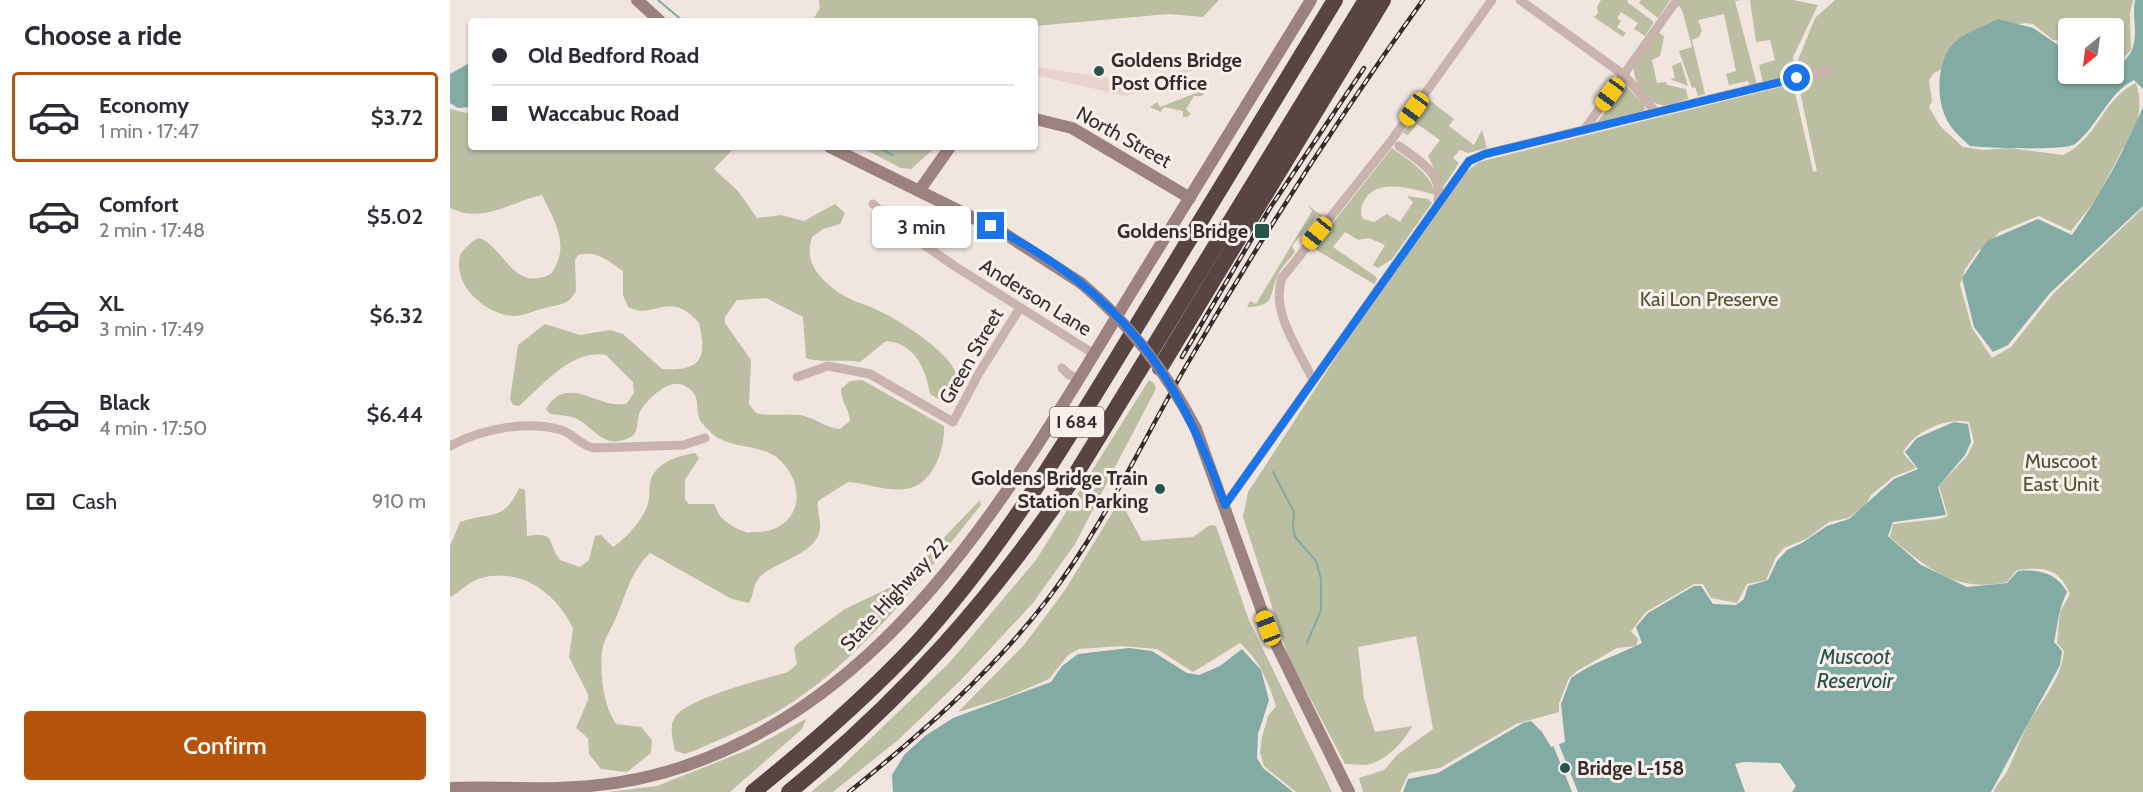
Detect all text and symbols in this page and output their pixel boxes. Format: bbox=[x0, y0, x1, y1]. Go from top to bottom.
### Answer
north arrow bbox=[2058, 18, 2124, 84]
map controls bbox=[2058, 18, 2124, 84]
text: Choose a ride bbox=[24, 19, 182, 52]
text: Old Bedford Road bbox=[528, 42, 699, 69]
place label: Goldens Bridge Post Office bbox=[1111, 48, 1242, 95]
marker: Goldens Bridge Post Office bbox=[1092, 64, 1106, 78]
route start bbox=[1783, 64, 1810, 91]
car bbox=[1592, 74, 1628, 114]
car bbox=[1396, 89, 1432, 129]
icon: car bbox=[27, 90, 81, 144]
text: Economy bbox=[99, 92, 189, 119]
text: Waccabuc Road bbox=[528, 100, 679, 127]
street label: North Street bbox=[1072, 101, 1176, 173]
text: $3.72 bbox=[371, 104, 423, 131]
text: 1 min · 17:47 bbox=[99, 119, 199, 143]
icon: car bbox=[27, 189, 81, 243]
text: Comfort bbox=[99, 191, 178, 218]
text: $5.02 bbox=[367, 203, 423, 230]
callout: 3 min bbox=[871, 205, 970, 247]
route end bbox=[977, 212, 1004, 239]
car bbox=[1299, 213, 1335, 253]
text: 3 min bbox=[897, 215, 946, 239]
text: 2 min · 17:48 bbox=[99, 218, 205, 242]
place label: Goldens Bridge bbox=[1117, 219, 1248, 243]
marker: Goldens Bridge bbox=[1253, 222, 1271, 240]
street label: Anderson Lane bbox=[976, 253, 1096, 341]
park label: Kai Lon Preserve bbox=[1640, 287, 1778, 311]
icon: car bbox=[27, 288, 81, 342]
text: XL bbox=[99, 290, 124, 317]
text: $6.32 bbox=[370, 302, 423, 329]
street label: Green Street bbox=[934, 303, 1008, 408]
text: 3 min · 17:49 bbox=[99, 317, 205, 341]
icon: car bbox=[27, 387, 81, 441]
text: Black bbox=[99, 389, 150, 416]
text: $6.44 bbox=[366, 401, 423, 428]
road number: I 684 bbox=[1050, 407, 1104, 437]
text: 4 min · 17:50 bbox=[99, 416, 207, 440]
park label: Muscoot East Unit bbox=[2023, 449, 2100, 496]
place label: Goldens Bridge Train Station Parking bbox=[971, 466, 1148, 513]
marker: Goldens Bridge Train Station Parking bbox=[1153, 482, 1167, 496]
icon: cash bbox=[24, 485, 57, 518]
text: Cash bbox=[72, 488, 117, 515]
text: 910 m bbox=[372, 489, 426, 513]
street label: State Highway 22 bbox=[835, 532, 953, 656]
car bbox=[1253, 608, 1283, 648]
water label: Muscoot Reservoir bbox=[1817, 644, 1895, 693]
button: Confirm bbox=[24, 711, 426, 780]
place label: Bridge L-158 bbox=[1577, 756, 1684, 780]
marker: Bridge L-158 bbox=[1558, 761, 1572, 775]

